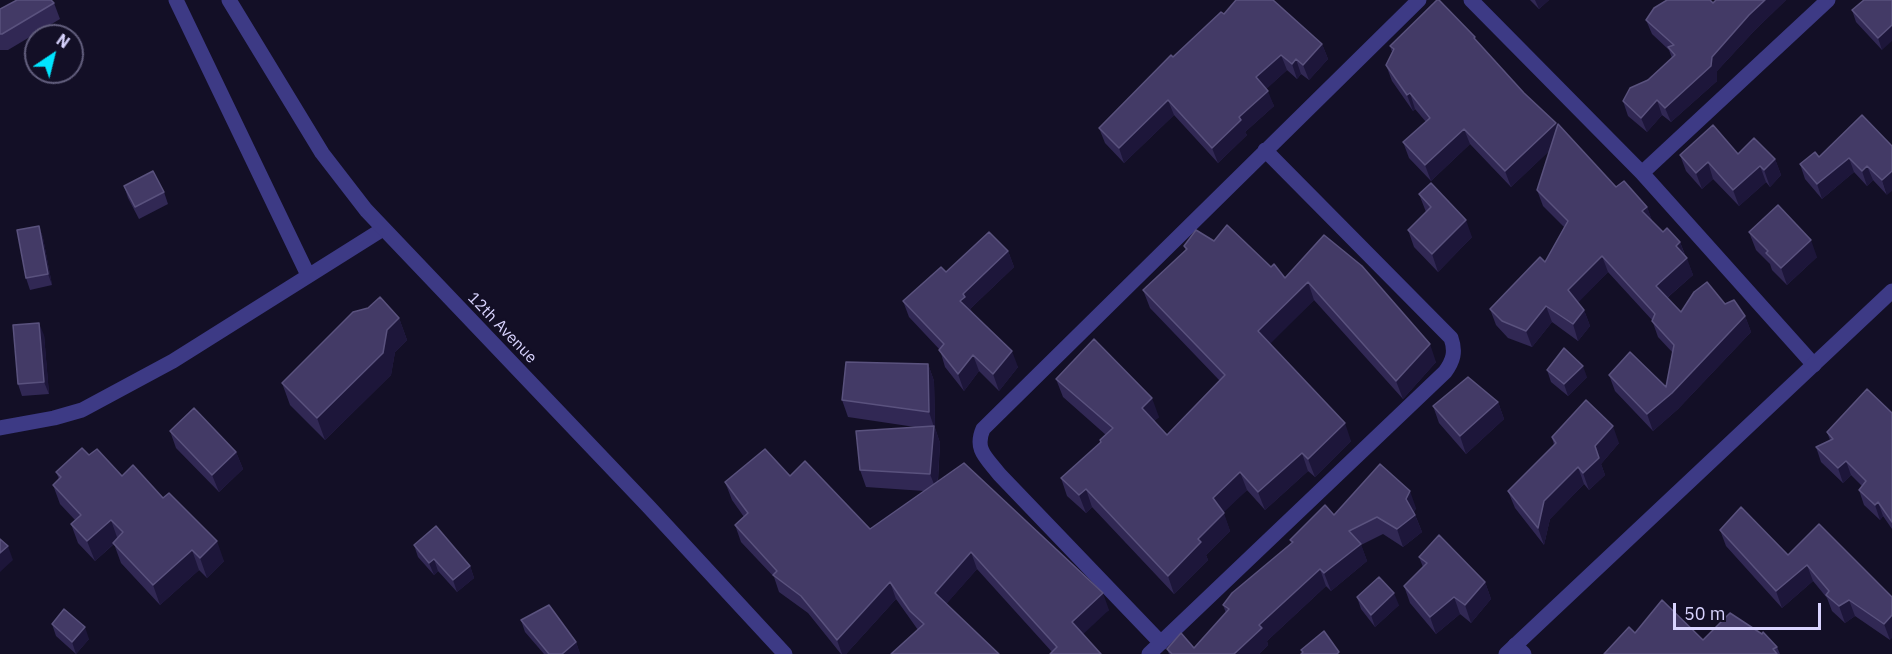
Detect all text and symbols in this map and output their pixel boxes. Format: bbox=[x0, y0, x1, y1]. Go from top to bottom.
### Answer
north arrow bbox=[24, 24, 84, 84]
text: N bbox=[53, 29, 74, 52]
street label: 12th Avenue bbox=[463, 289, 541, 367]
scale bar bbox=[1676, 591, 1824, 629]
text: 50 m bbox=[1684, 602, 1726, 625]

